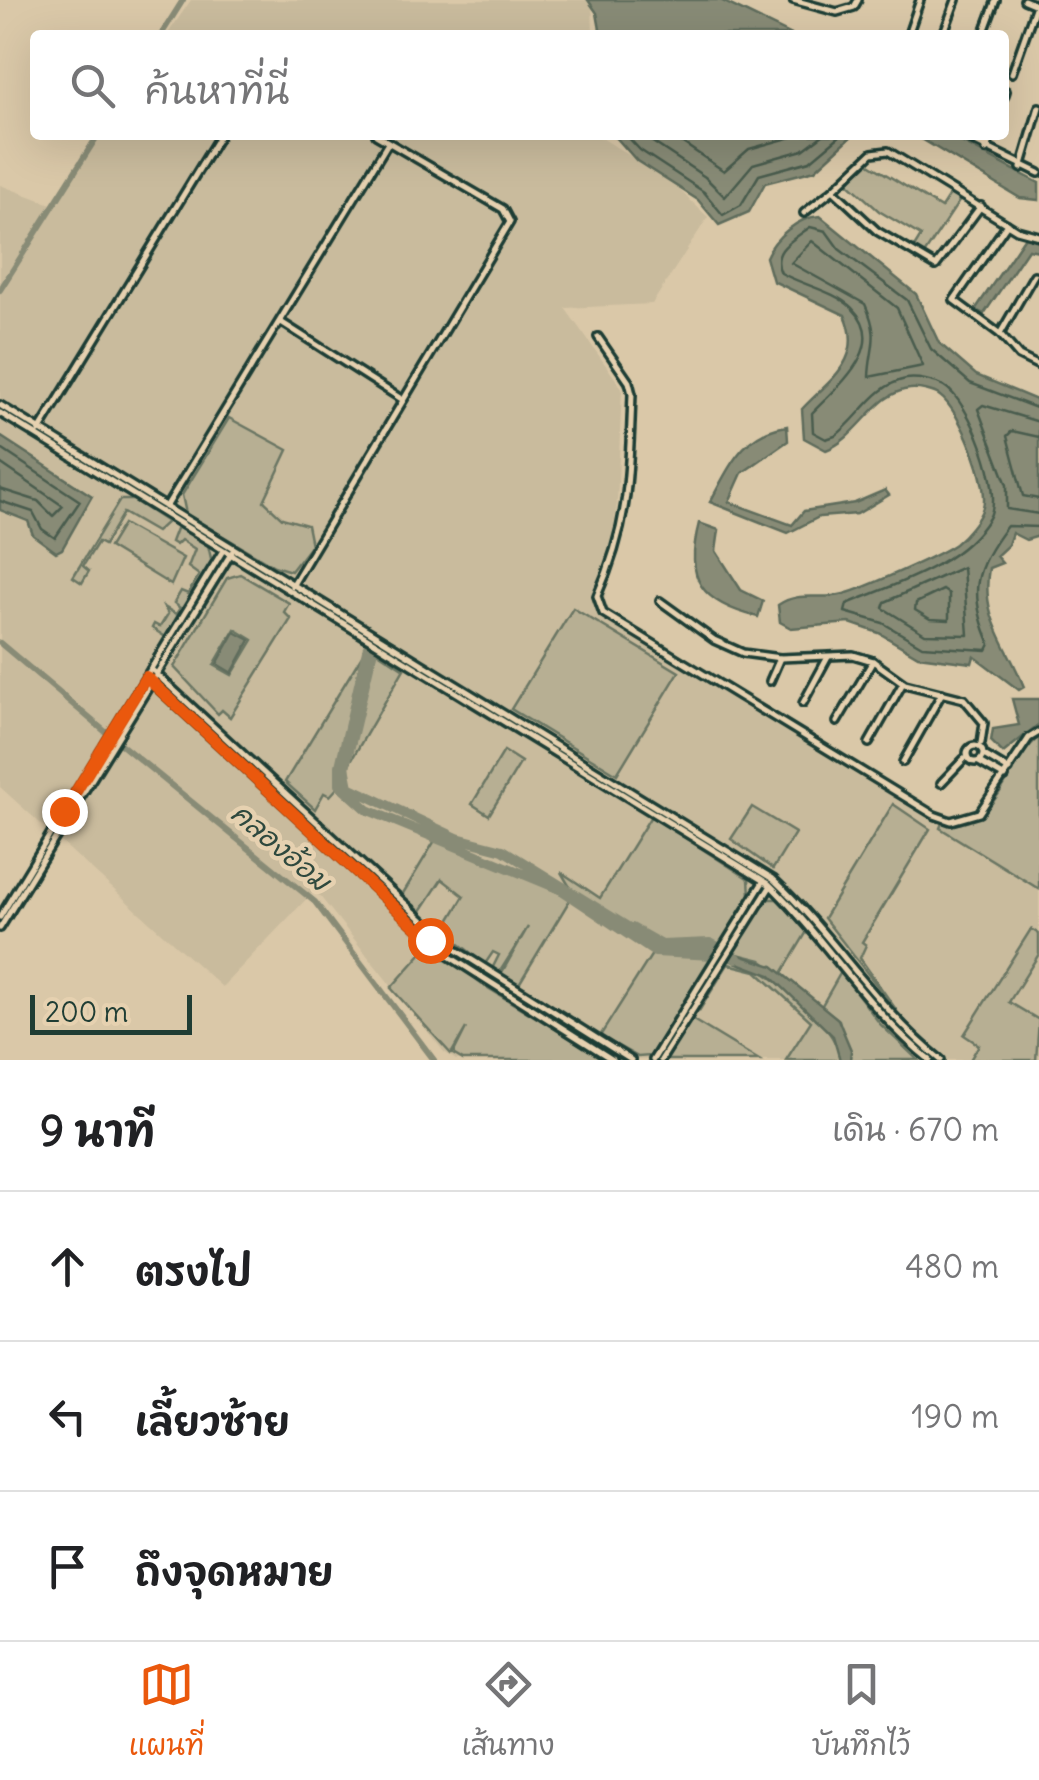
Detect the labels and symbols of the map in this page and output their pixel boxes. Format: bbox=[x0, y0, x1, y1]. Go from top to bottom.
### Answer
route end bbox=[42, 789, 88, 835]
water label: คลองอ้อม bbox=[224, 795, 339, 900]
route start bbox=[408, 918, 454, 964]
scale bar bbox=[30, 990, 192, 1034]

